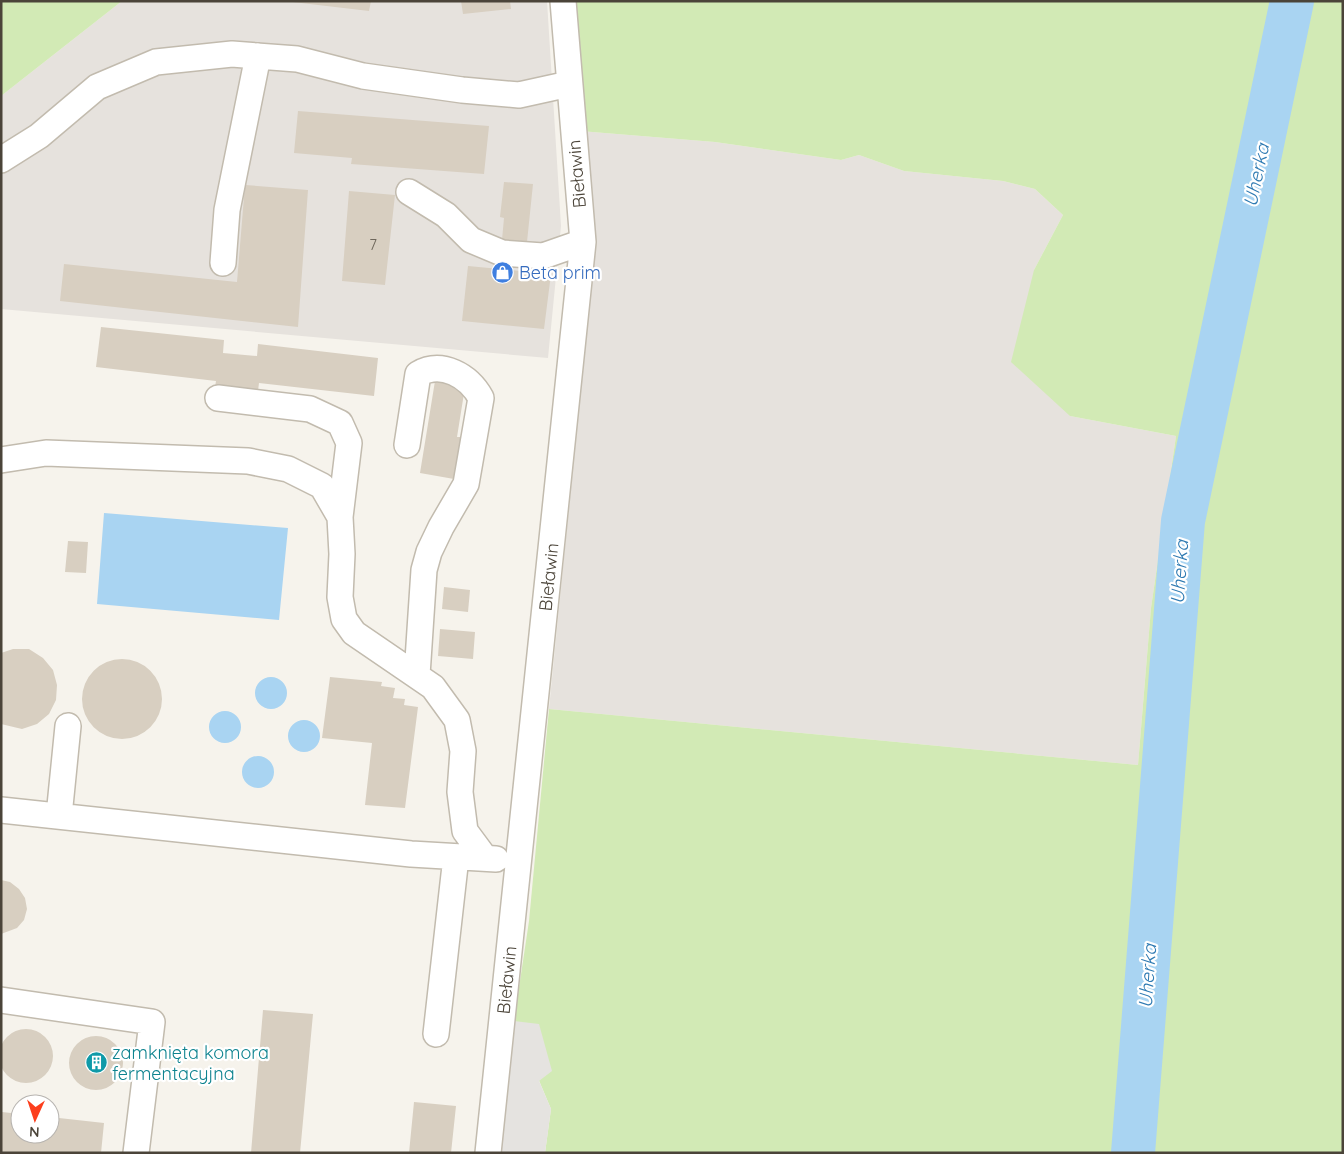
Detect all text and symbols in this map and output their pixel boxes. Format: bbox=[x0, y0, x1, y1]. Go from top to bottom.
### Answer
street label: Bieławin bbox=[562, 139, 591, 209]
water label: Uherka bbox=[1238, 140, 1275, 209]
house number: 7 bbox=[369, 235, 377, 254]
shop icon: Beta prim bbox=[491, 261, 515, 285]
place label: Beta prim bbox=[519, 261, 601, 284]
water label: Uherka bbox=[1165, 538, 1193, 605]
street label: Bieławin bbox=[533, 542, 564, 612]
water label: Uherka bbox=[1133, 942, 1161, 1009]
street label: Bieławin bbox=[491, 945, 522, 1015]
place label: zamknięta komora fermentacyjna bbox=[112, 1041, 269, 1085]
building icon: zamknięta komora fermentacyjna bbox=[84, 1051, 108, 1075]
north arrow bbox=[10, 1094, 60, 1144]
text: N bbox=[29, 1123, 40, 1141]

